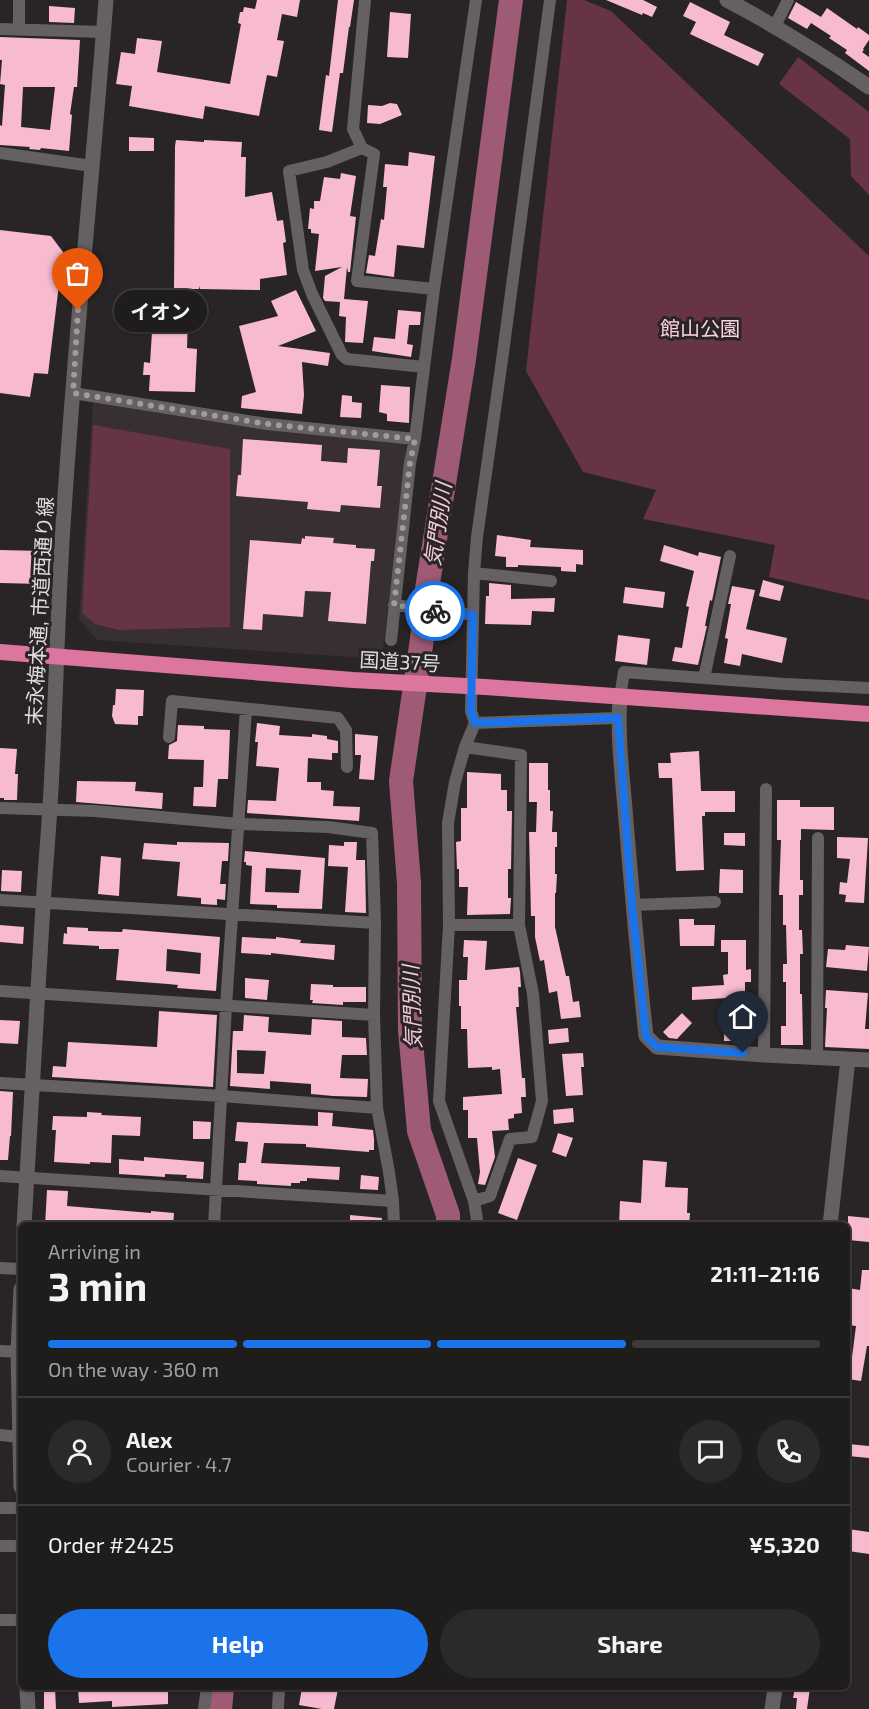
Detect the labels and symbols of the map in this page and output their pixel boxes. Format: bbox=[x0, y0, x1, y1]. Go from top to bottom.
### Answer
pin bbox=[52, 248, 103, 310]
callout: イオン bbox=[114, 289, 207, 331]
park label: 館山公園 bbox=[660, 316, 740, 340]
water label: 気門別川 bbox=[419, 479, 456, 567]
street label: 末永梅本通, 市道西通り線 bbox=[21, 496, 57, 726]
courier bbox=[405, 581, 465, 641]
street label: 国道37号 bbox=[359, 647, 441, 675]
water label: 気門別川 bbox=[397, 963, 425, 1049]
pin bbox=[717, 991, 768, 1053]

